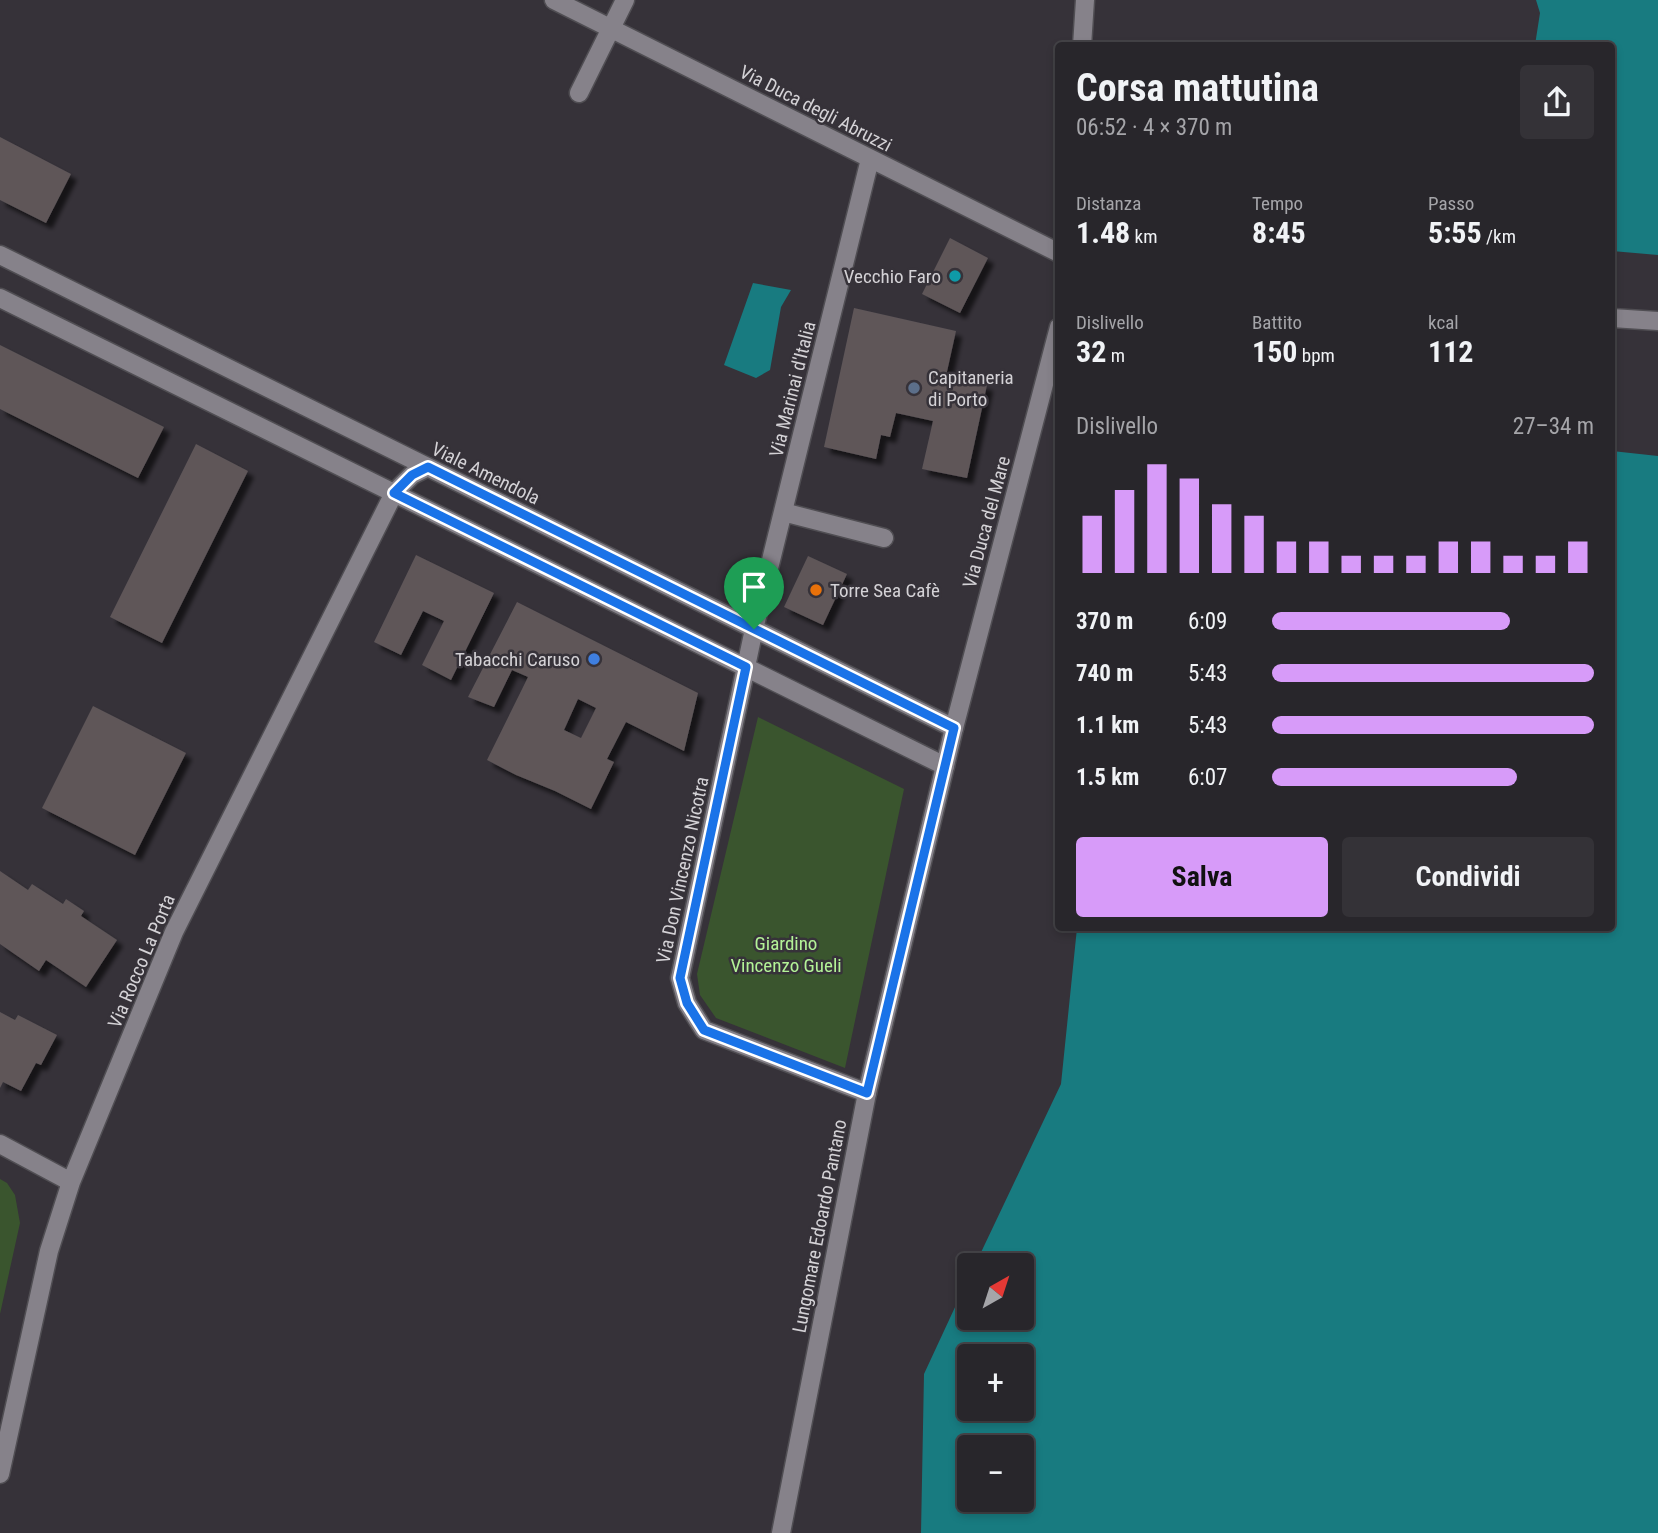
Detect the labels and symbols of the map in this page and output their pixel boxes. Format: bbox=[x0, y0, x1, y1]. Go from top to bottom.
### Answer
street label: Via Duca degli Abruzzi bbox=[736, 60, 896, 157]
place label: Vecchio Faro bbox=[844, 265, 941, 288]
marker: Vecchio Faro bbox=[947, 268, 963, 284]
street label: Via Marinai d'Italia bbox=[764, 319, 820, 459]
place label: Capitaneria di Porto bbox=[928, 366, 1014, 411]
marker: Capitaneria di Porto bbox=[906, 380, 922, 396]
street label: Viale Amendola bbox=[428, 437, 544, 510]
street label: Via Duca del Mare bbox=[958, 453, 1015, 591]
pin bbox=[724, 557, 784, 629]
place label: Torre Sea Cafè bbox=[830, 579, 940, 602]
marker: Torre Sea Cafè bbox=[808, 582, 824, 598]
place label: Tabacchi Caruso bbox=[455, 648, 580, 671]
marker: Tabacchi Caruso bbox=[586, 651, 602, 667]
street label: Via Don Vincenzo Nicotra bbox=[651, 775, 714, 966]
street label: Via Rocco La Porta bbox=[103, 891, 180, 1031]
park label: Giardino Vincenzo Gueli bbox=[730, 932, 842, 977]
street label: Lungomare Edoardo Pantano bbox=[788, 1118, 851, 1335]
north arrow bbox=[957, 1253, 1034, 1330]

